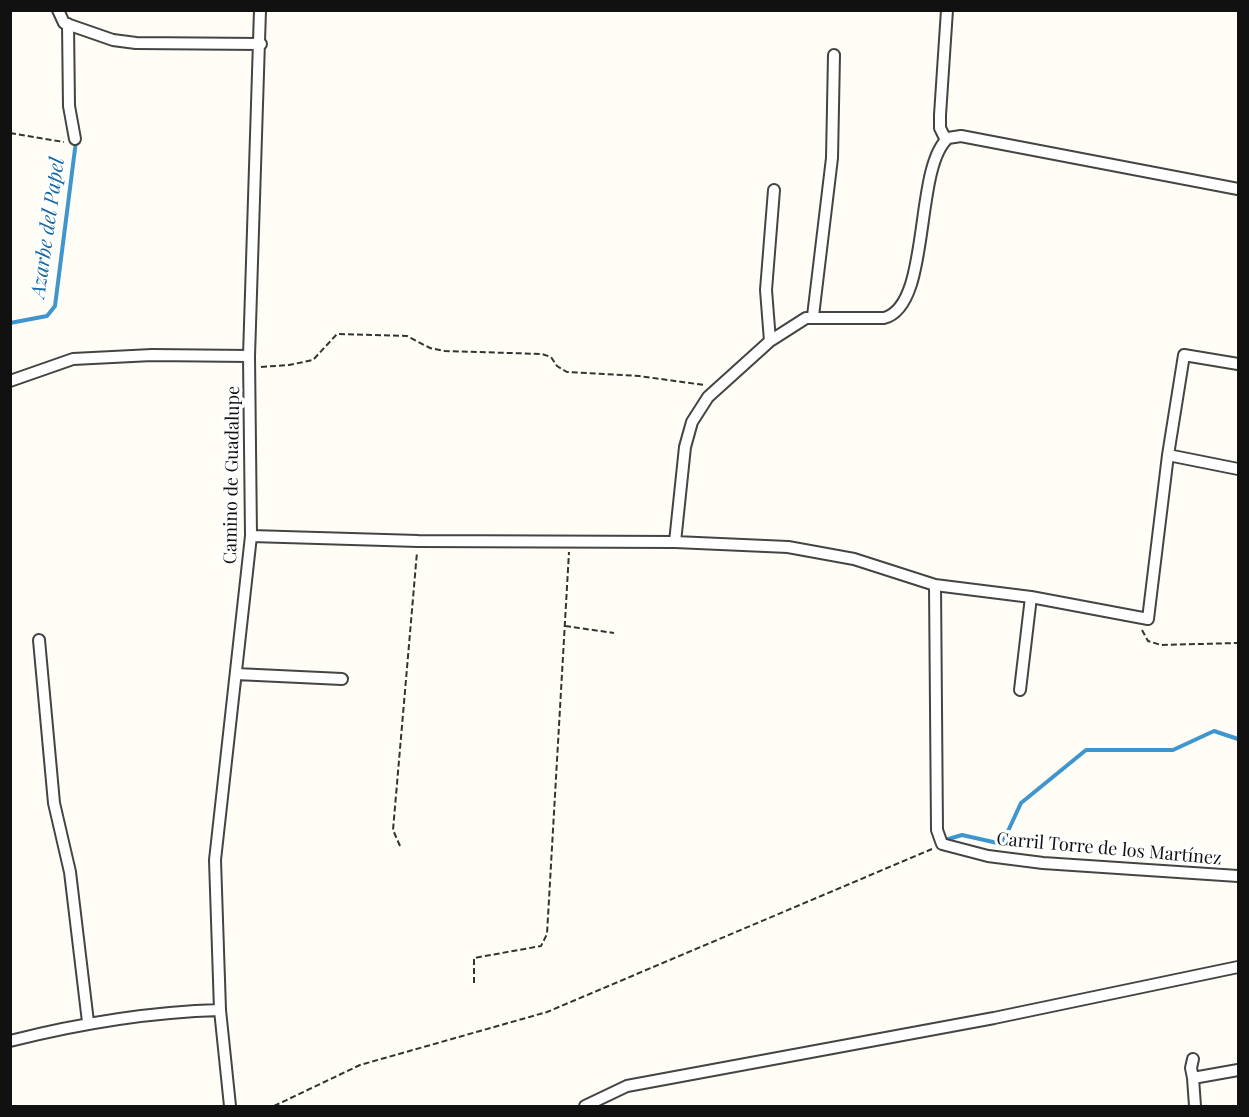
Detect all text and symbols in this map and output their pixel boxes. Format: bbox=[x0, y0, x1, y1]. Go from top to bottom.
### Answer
water label: Azarbe del Papel bbox=[26, 156, 70, 300]
street label: Camino de Guadalupe bbox=[220, 386, 244, 564]
street label: Carril Torre de los Martínez bbox=[996, 828, 1222, 870]

